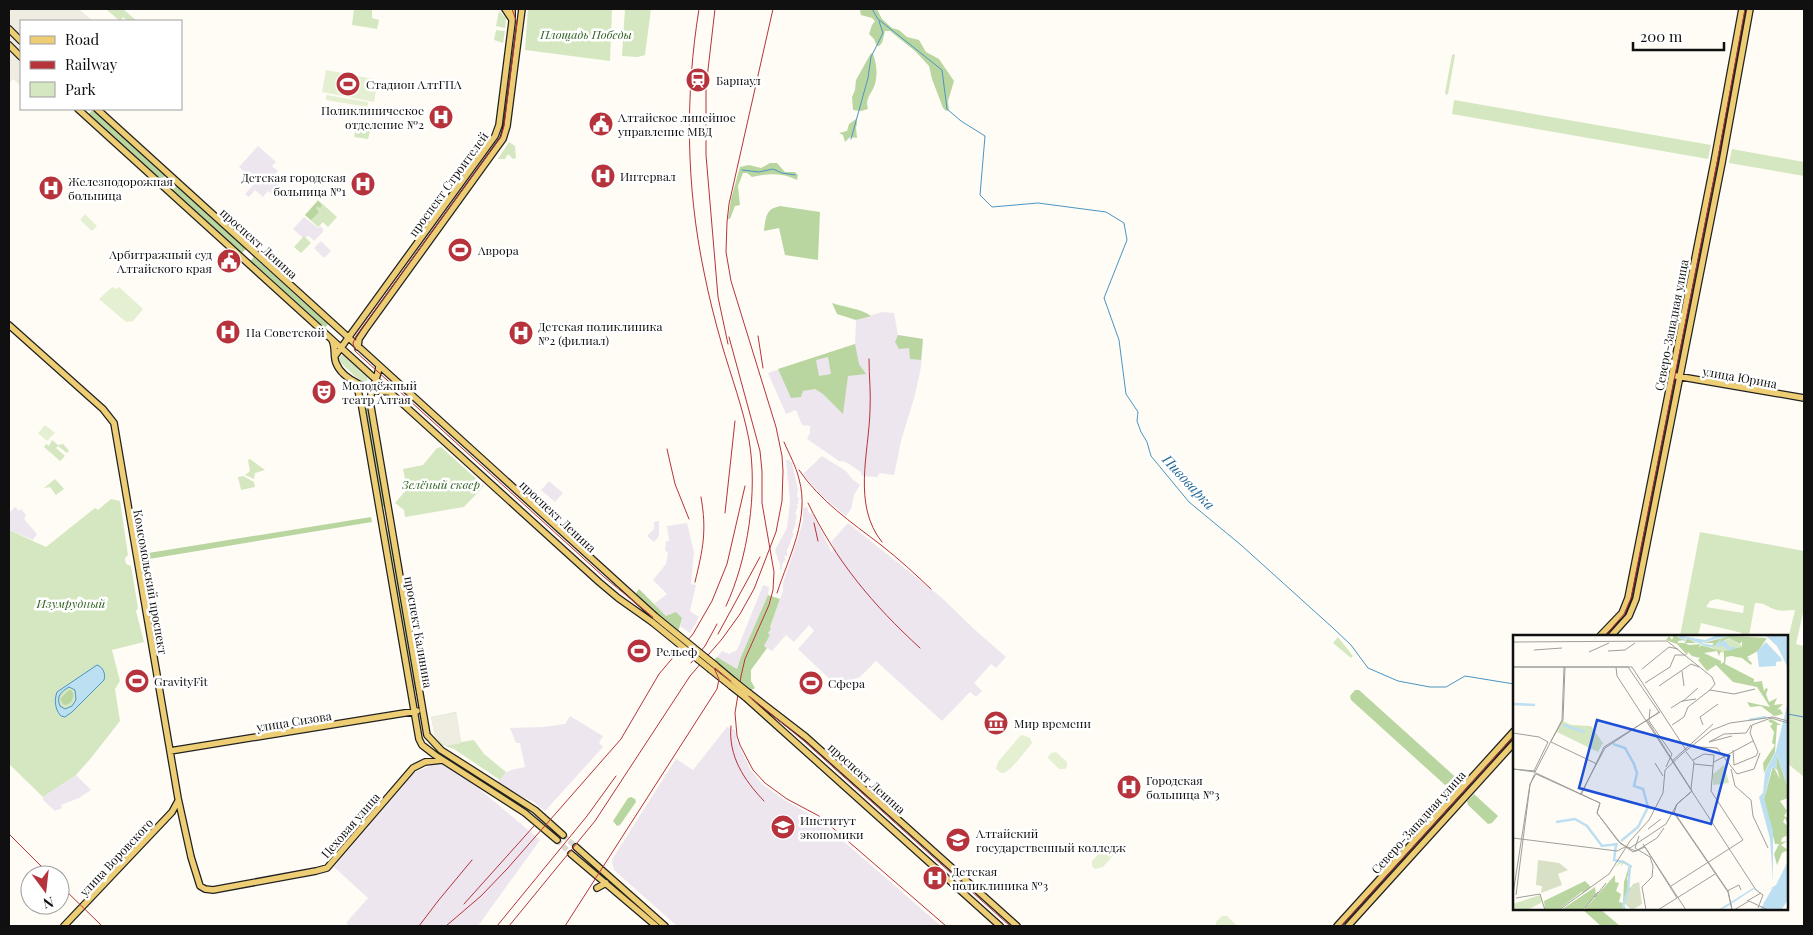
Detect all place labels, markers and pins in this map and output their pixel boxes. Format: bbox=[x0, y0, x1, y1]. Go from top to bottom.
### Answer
station icon: Барнаул bbox=[685, 67, 711, 93]
sports icon: Стадион АлтГПА bbox=[335, 71, 361, 97]
place label: Барнаул bbox=[716, 72, 761, 88]
place label: Стадион АлтГПА bbox=[366, 76, 462, 92]
place label: Поликлиническое отделение №2 bbox=[321, 102, 424, 132]
hospital icon: Поликлиническое отделение №2 bbox=[428, 104, 454, 130]
place label: Алтайское линейное управление МВД bbox=[617, 109, 736, 139]
public building icon: Алтайское линейное управление МВД bbox=[588, 111, 614, 137]
hospital icon: Интервал bbox=[590, 163, 616, 189]
place label: Интервал bbox=[620, 168, 676, 184]
place label: Детская городская больница №1 bbox=[241, 169, 347, 199]
hospital icon: Детская городская больница №1 bbox=[350, 171, 376, 197]
place label: Железнодорожная больница bbox=[68, 173, 173, 203]
hospital icon: Железнодорожная больница bbox=[38, 175, 64, 201]
sports icon: Аврора bbox=[447, 237, 473, 263]
place label: Аврора bbox=[477, 242, 519, 258]
place label: Арбитражный суд Алтайского края bbox=[108, 246, 213, 276]
public building icon: Арбитражный суд Алтайского края bbox=[216, 248, 242, 274]
place label: Детская поликлиника №2 (филиал) bbox=[538, 318, 662, 348]
hospital icon: На Советской bbox=[215, 319, 241, 345]
hospital icon: Детская поликлиника №2 (филиал) bbox=[508, 320, 534, 346]
place label: На Советской bbox=[246, 324, 325, 340]
place label: Молодёжный театр Алтая bbox=[342, 377, 417, 407]
theatre icon: Молодёжный театр Алтая bbox=[311, 379, 337, 405]
sports icon: Рельеф bbox=[626, 638, 652, 664]
place label: Рельеф bbox=[656, 643, 697, 659]
sports icon: GravityFit bbox=[124, 668, 150, 694]
sports icon: Сфера bbox=[798, 670, 824, 696]
place label: GravityFit bbox=[154, 673, 209, 689]
place label: Сфера bbox=[828, 675, 865, 691]
museum icon: Мир времени bbox=[983, 710, 1009, 736]
place label: Мир времени bbox=[1014, 715, 1091, 731]
place label: Городская больница №3 bbox=[1146, 772, 1220, 802]
hospital icon: Городская больница №3 bbox=[1116, 774, 1142, 800]
place label: Институт экономики bbox=[800, 812, 864, 842]
school or university icon: Институт экономики bbox=[770, 814, 796, 840]
place label: Алтайский государственный колледж bbox=[975, 825, 1126, 855]
school or university icon: Алтайский государственный колледж bbox=[945, 827, 971, 853]
place label: Детская поликлиника №3 bbox=[952, 863, 1048, 893]
hospital icon: Детская поликлиника №3 bbox=[922, 865, 948, 891]

